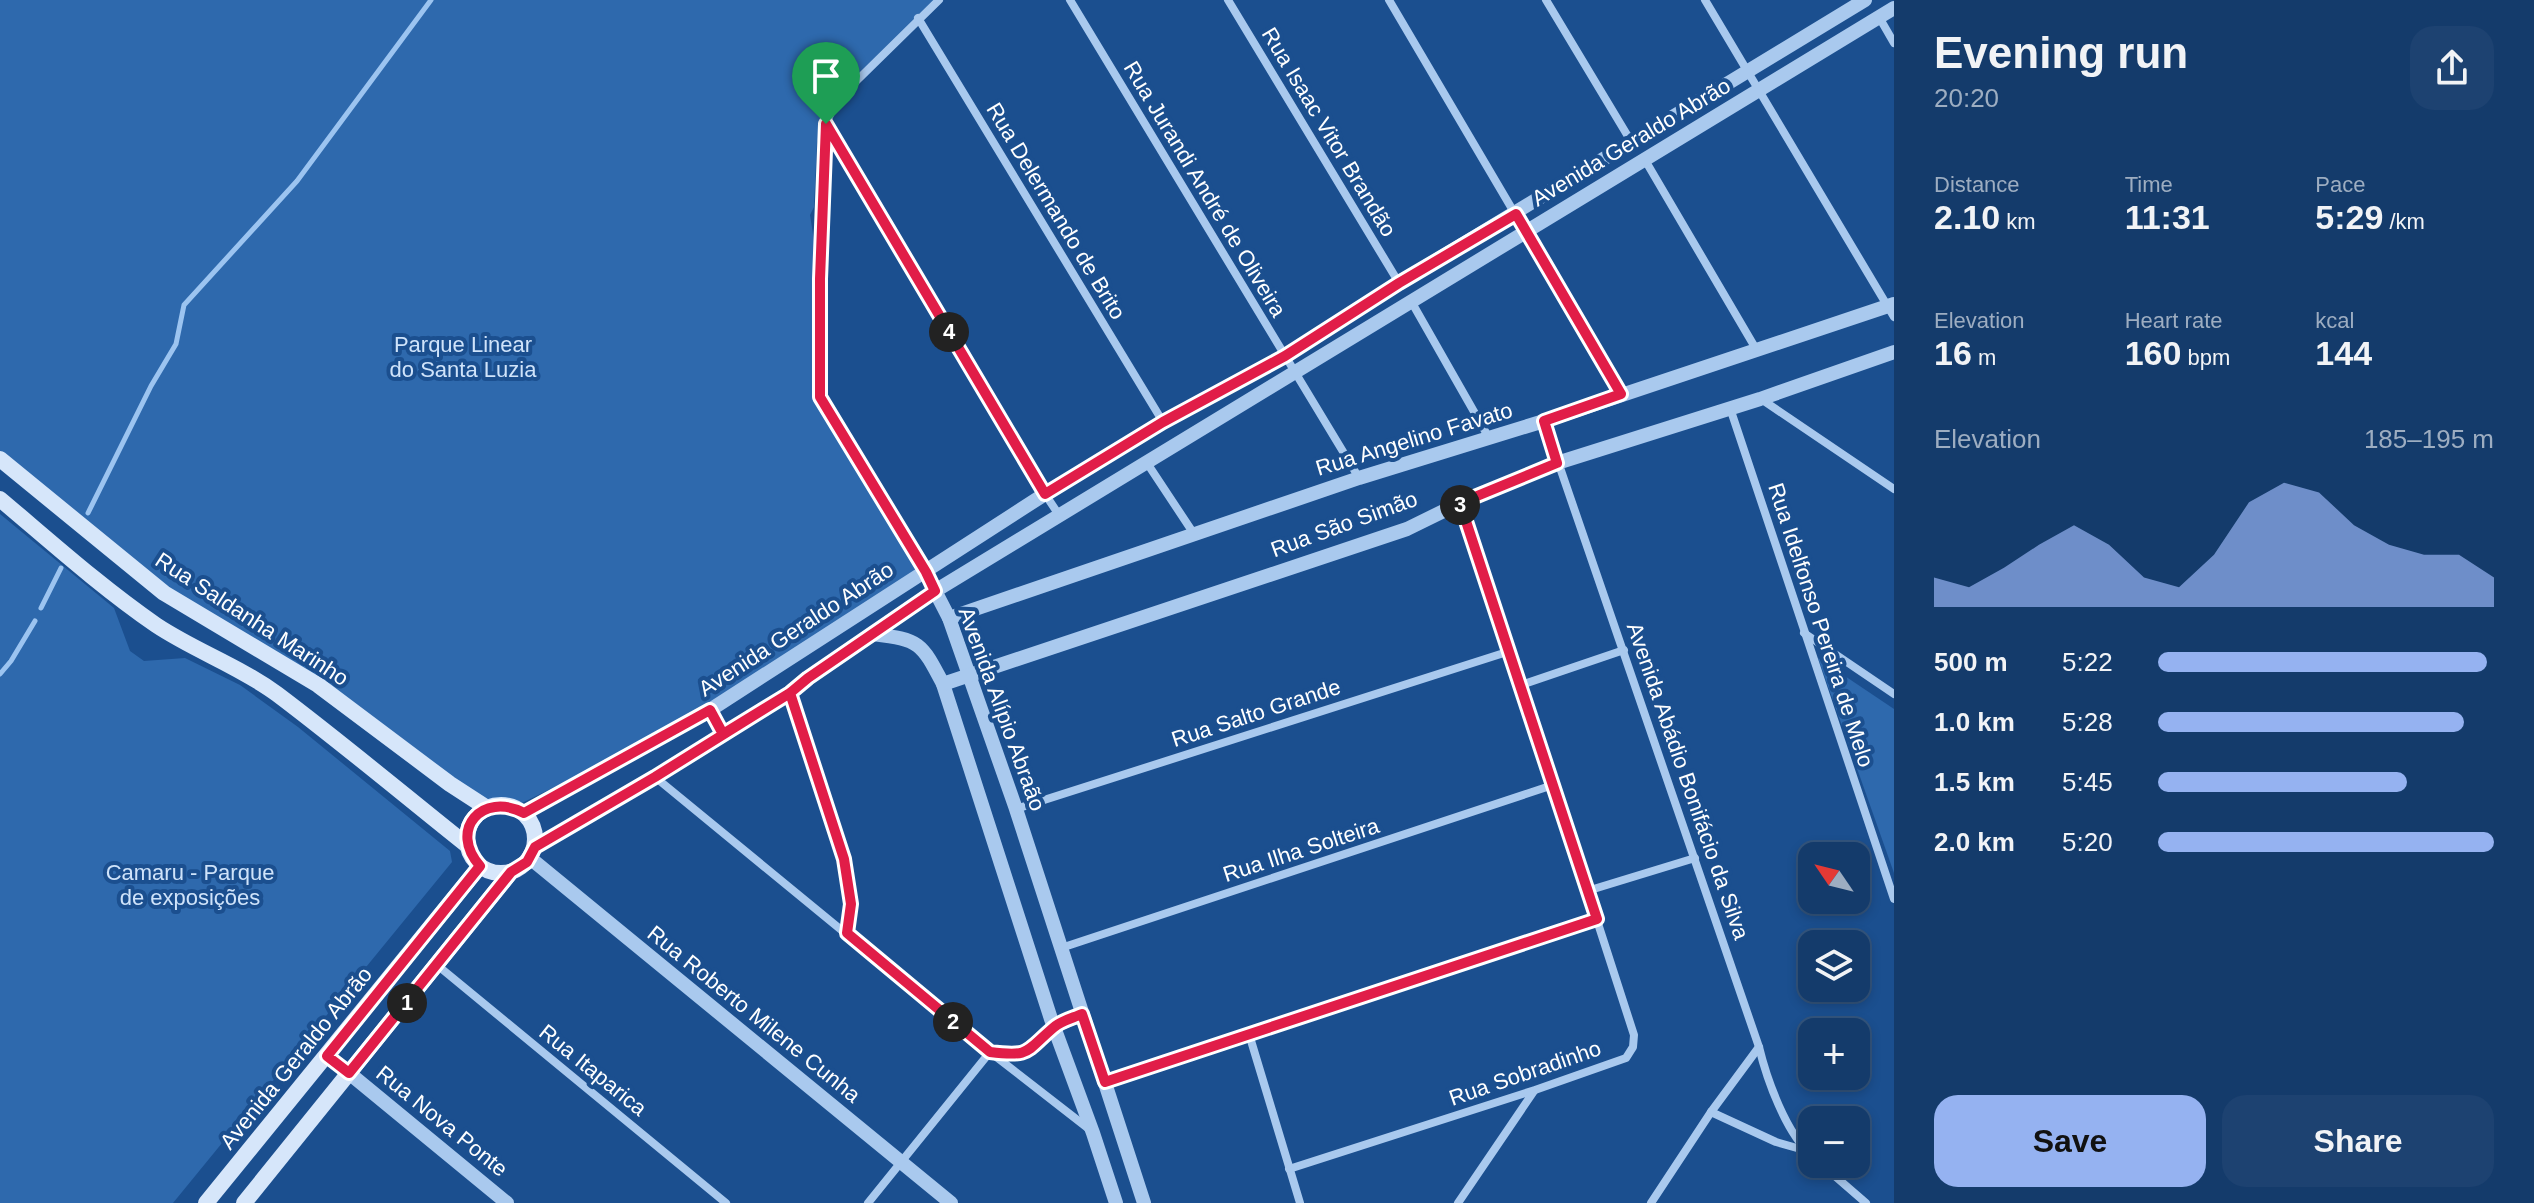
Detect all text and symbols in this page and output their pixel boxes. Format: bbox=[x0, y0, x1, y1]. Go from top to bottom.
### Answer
street label: Rua Isaac Vitor Brandão bbox=[1257, 23, 1401, 241]
button: share bbox=[2410, 26, 2494, 110]
text: Evening run bbox=[1934, 28, 2188, 77]
pin bbox=[792, 42, 860, 124]
icon: arrive bbox=[804, 54, 848, 98]
street label: Rua Jurandi André de Oliveira bbox=[1119, 57, 1292, 322]
street label: Avenida Geraldo Abrão bbox=[1527, 73, 1735, 211]
text: 20:20 bbox=[1934, 83, 1999, 113]
street label: Rua Delermando de Brito bbox=[981, 98, 1131, 324]
text: Distance bbox=[1934, 172, 2020, 197]
text: Time bbox=[2125, 172, 2173, 197]
text: Pace bbox=[2315, 172, 2365, 197]
text: 2.10 bbox=[1934, 198, 2000, 236]
text: 11:31 bbox=[2125, 198, 2210, 236]
text: 5:29 bbox=[2315, 198, 2383, 236]
text: km bbox=[2000, 209, 2036, 234]
text: /km bbox=[2383, 209, 2425, 234]
text: Elevation bbox=[1934, 308, 2025, 333]
text: Heart rate bbox=[2125, 308, 2222, 333]
text: kcal bbox=[2315, 308, 2354, 333]
pin: 4 bbox=[929, 312, 969, 352]
text: 4 bbox=[943, 319, 955, 344]
park label: Parque Linear do Santa Luzia bbox=[390, 332, 537, 382]
text: 16 bbox=[1934, 334, 1972, 372]
text: 160 bbox=[2125, 334, 2181, 372]
text: 144 bbox=[2315, 334, 2372, 372]
text: m bbox=[1972, 345, 1996, 370]
text: bpm bbox=[2181, 345, 2230, 370]
street label: Rua Angelino Favato bbox=[1313, 397, 1515, 481]
text: Elevation bbox=[1934, 424, 2041, 454]
text: 185–195 m bbox=[2364, 424, 2494, 454]
street label: Rua Idelfonso Pereira de Melo bbox=[1763, 480, 1879, 770]
pin: 3 bbox=[1440, 485, 1480, 525]
street label: Rua São Simão bbox=[1267, 486, 1421, 562]
text: 3 bbox=[1454, 492, 1466, 517]
street label: Rua Saldanha Marinho bbox=[151, 547, 353, 691]
street label: Avenida Geraldo Abrão bbox=[694, 557, 898, 701]
street label: Avenida Alípio Abraão bbox=[954, 604, 1050, 814]
street label: Avenida Abádio Bonifácio da Silva bbox=[1622, 619, 1754, 943]
text: 500 m bbox=[1934, 647, 2008, 677]
text: 5:22 bbox=[2062, 647, 2113, 677]
street label: Rua Salto Grande bbox=[1168, 674, 1344, 752]
text: 1.0 km bbox=[1934, 707, 2015, 737]
text: 5:28 bbox=[2062, 707, 2113, 737]
text: 1.5 km bbox=[1934, 767, 2015, 797]
text: 5:45 bbox=[2062, 767, 2113, 797]
street label: Rua Ilha Solteira bbox=[1220, 813, 1383, 887]
text: 2.0 km bbox=[1934, 827, 2015, 857]
text: 5:20 bbox=[2062, 827, 2113, 857]
north arrow bbox=[1798, 842, 1870, 914]
map controls bbox=[1798, 842, 1870, 1178]
park label: Camaru - Parque de exposições bbox=[106, 860, 274, 910]
street label: Rua Roberto Milene Cunha bbox=[643, 920, 866, 1108]
button: layers bbox=[1798, 930, 1870, 1002]
street label: Avenida Geraldo Abrão bbox=[215, 962, 377, 1154]
pin: 1 bbox=[387, 983, 427, 1023]
text: 1 bbox=[401, 990, 413, 1015]
pin: 2 bbox=[933, 1002, 973, 1042]
text: 2 bbox=[947, 1009, 959, 1034]
button: + bbox=[1798, 1018, 1870, 1090]
street label: Rua Itaparica bbox=[534, 1019, 652, 1121]
street label: Rua Sobradinho bbox=[1446, 1035, 1604, 1111]
street label: Rua Nova Ponte bbox=[371, 1060, 513, 1182]
button: Save bbox=[1934, 1095, 2206, 1187]
button: Share bbox=[2222, 1095, 2494, 1187]
button: − bbox=[1798, 1106, 1870, 1178]

